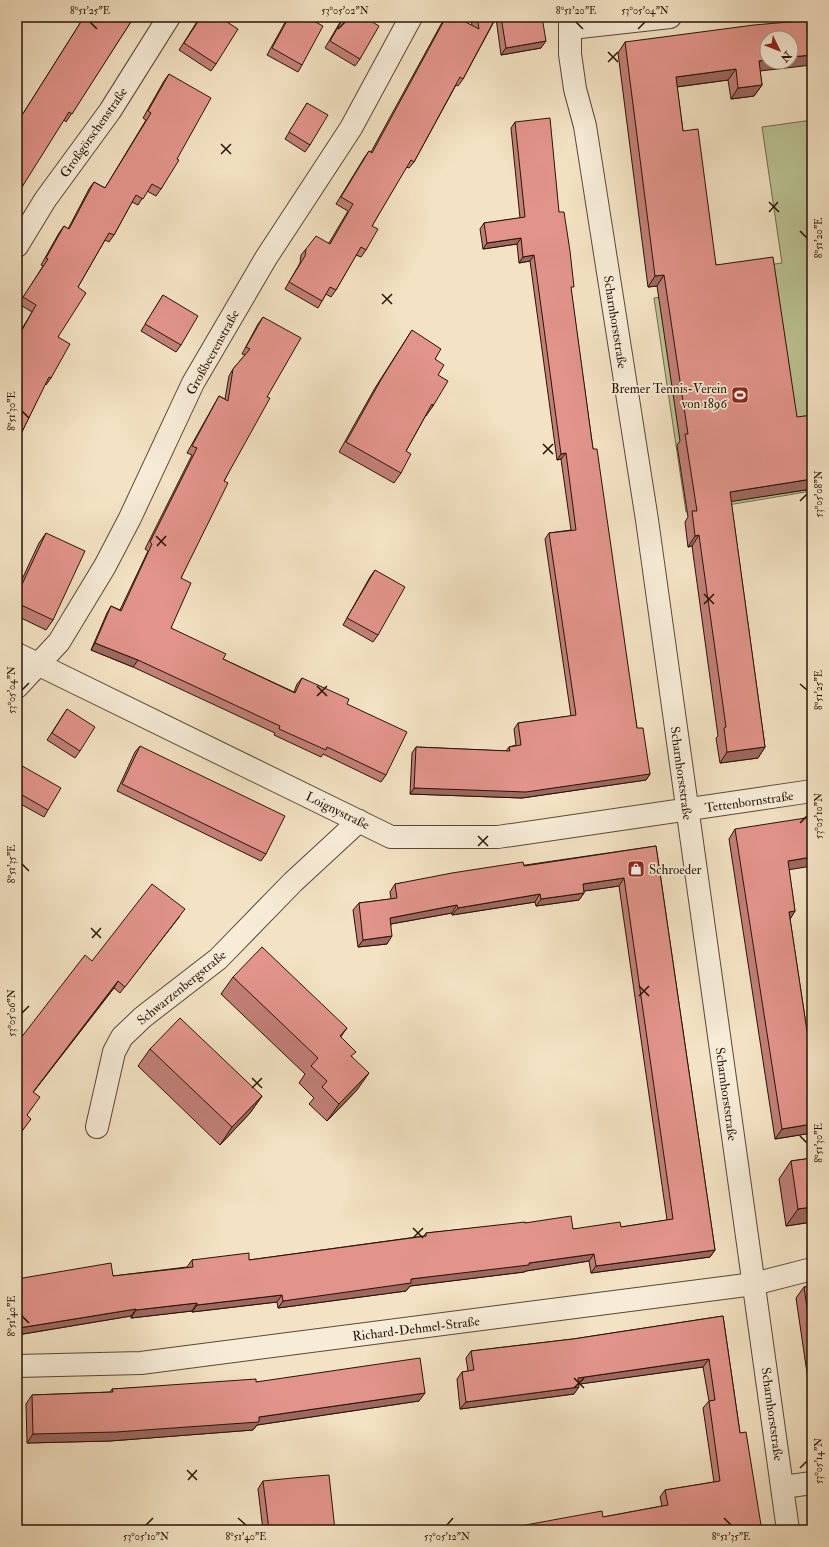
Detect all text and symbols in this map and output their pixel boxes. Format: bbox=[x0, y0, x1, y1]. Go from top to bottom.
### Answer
text: 8°51'25"E bbox=[70, 5, 110, 17]
text: 53°05'02"N bbox=[321, 5, 369, 17]
text: 8°51'20"E bbox=[556, 5, 596, 17]
text: 53°05'04"N bbox=[621, 5, 669, 17]
north arrow bbox=[759, 30, 799, 70]
text: N bbox=[777, 48, 795, 65]
street label: Großgörschenstraße bbox=[57, 84, 131, 181]
text: 8°51'20"E bbox=[813, 218, 825, 258]
street label: Scharnhorststraße bbox=[600, 274, 630, 370]
street label: Großbeerenstraße bbox=[183, 307, 243, 398]
place label: Bremer Tennis-Verein von 1896 bbox=[611, 381, 728, 412]
sports icon: Bremer Tennis-Verein von 1896 bbox=[730, 385, 750, 405]
text: 8°51'30"E bbox=[6, 391, 18, 431]
text: 53°05'08"N bbox=[813, 470, 825, 518]
text: 53°05'04"N bbox=[6, 666, 18, 714]
text: 8°51'25"E bbox=[813, 670, 825, 710]
street label: Scharnhorststraße bbox=[667, 725, 696, 821]
street label: Tettenbornstraße bbox=[704, 788, 795, 816]
street label: Loignystraße bbox=[303, 789, 373, 834]
text: 53°05'10"N bbox=[813, 793, 825, 839]
text: 8°51'35"E bbox=[6, 845, 18, 883]
shop icon: Schroeder bbox=[626, 859, 646, 879]
place label: Schroeder bbox=[649, 862, 702, 878]
street label: Schwarzenbergstraße bbox=[134, 947, 230, 1029]
text: 53°05'06"N bbox=[6, 989, 18, 1037]
street label: Scharnhorststraße bbox=[712, 1046, 741, 1142]
text: 8°51'30"E bbox=[813, 1123, 825, 1163]
text: 8°51'40"E bbox=[6, 1296, 18, 1336]
street label: Richard-Dehmel-Straße bbox=[352, 1313, 481, 1345]
street label: Scharnhorststraße bbox=[758, 1366, 787, 1462]
text: 53°05'14"N bbox=[813, 1438, 825, 1484]
text: 53°05'10"N bbox=[123, 1531, 169, 1543]
text: 8°51'40"E bbox=[226, 1531, 266, 1543]
text: 53°05'12"N bbox=[424, 1531, 470, 1543]
text: 8°51'35"E bbox=[712, 1531, 750, 1543]

